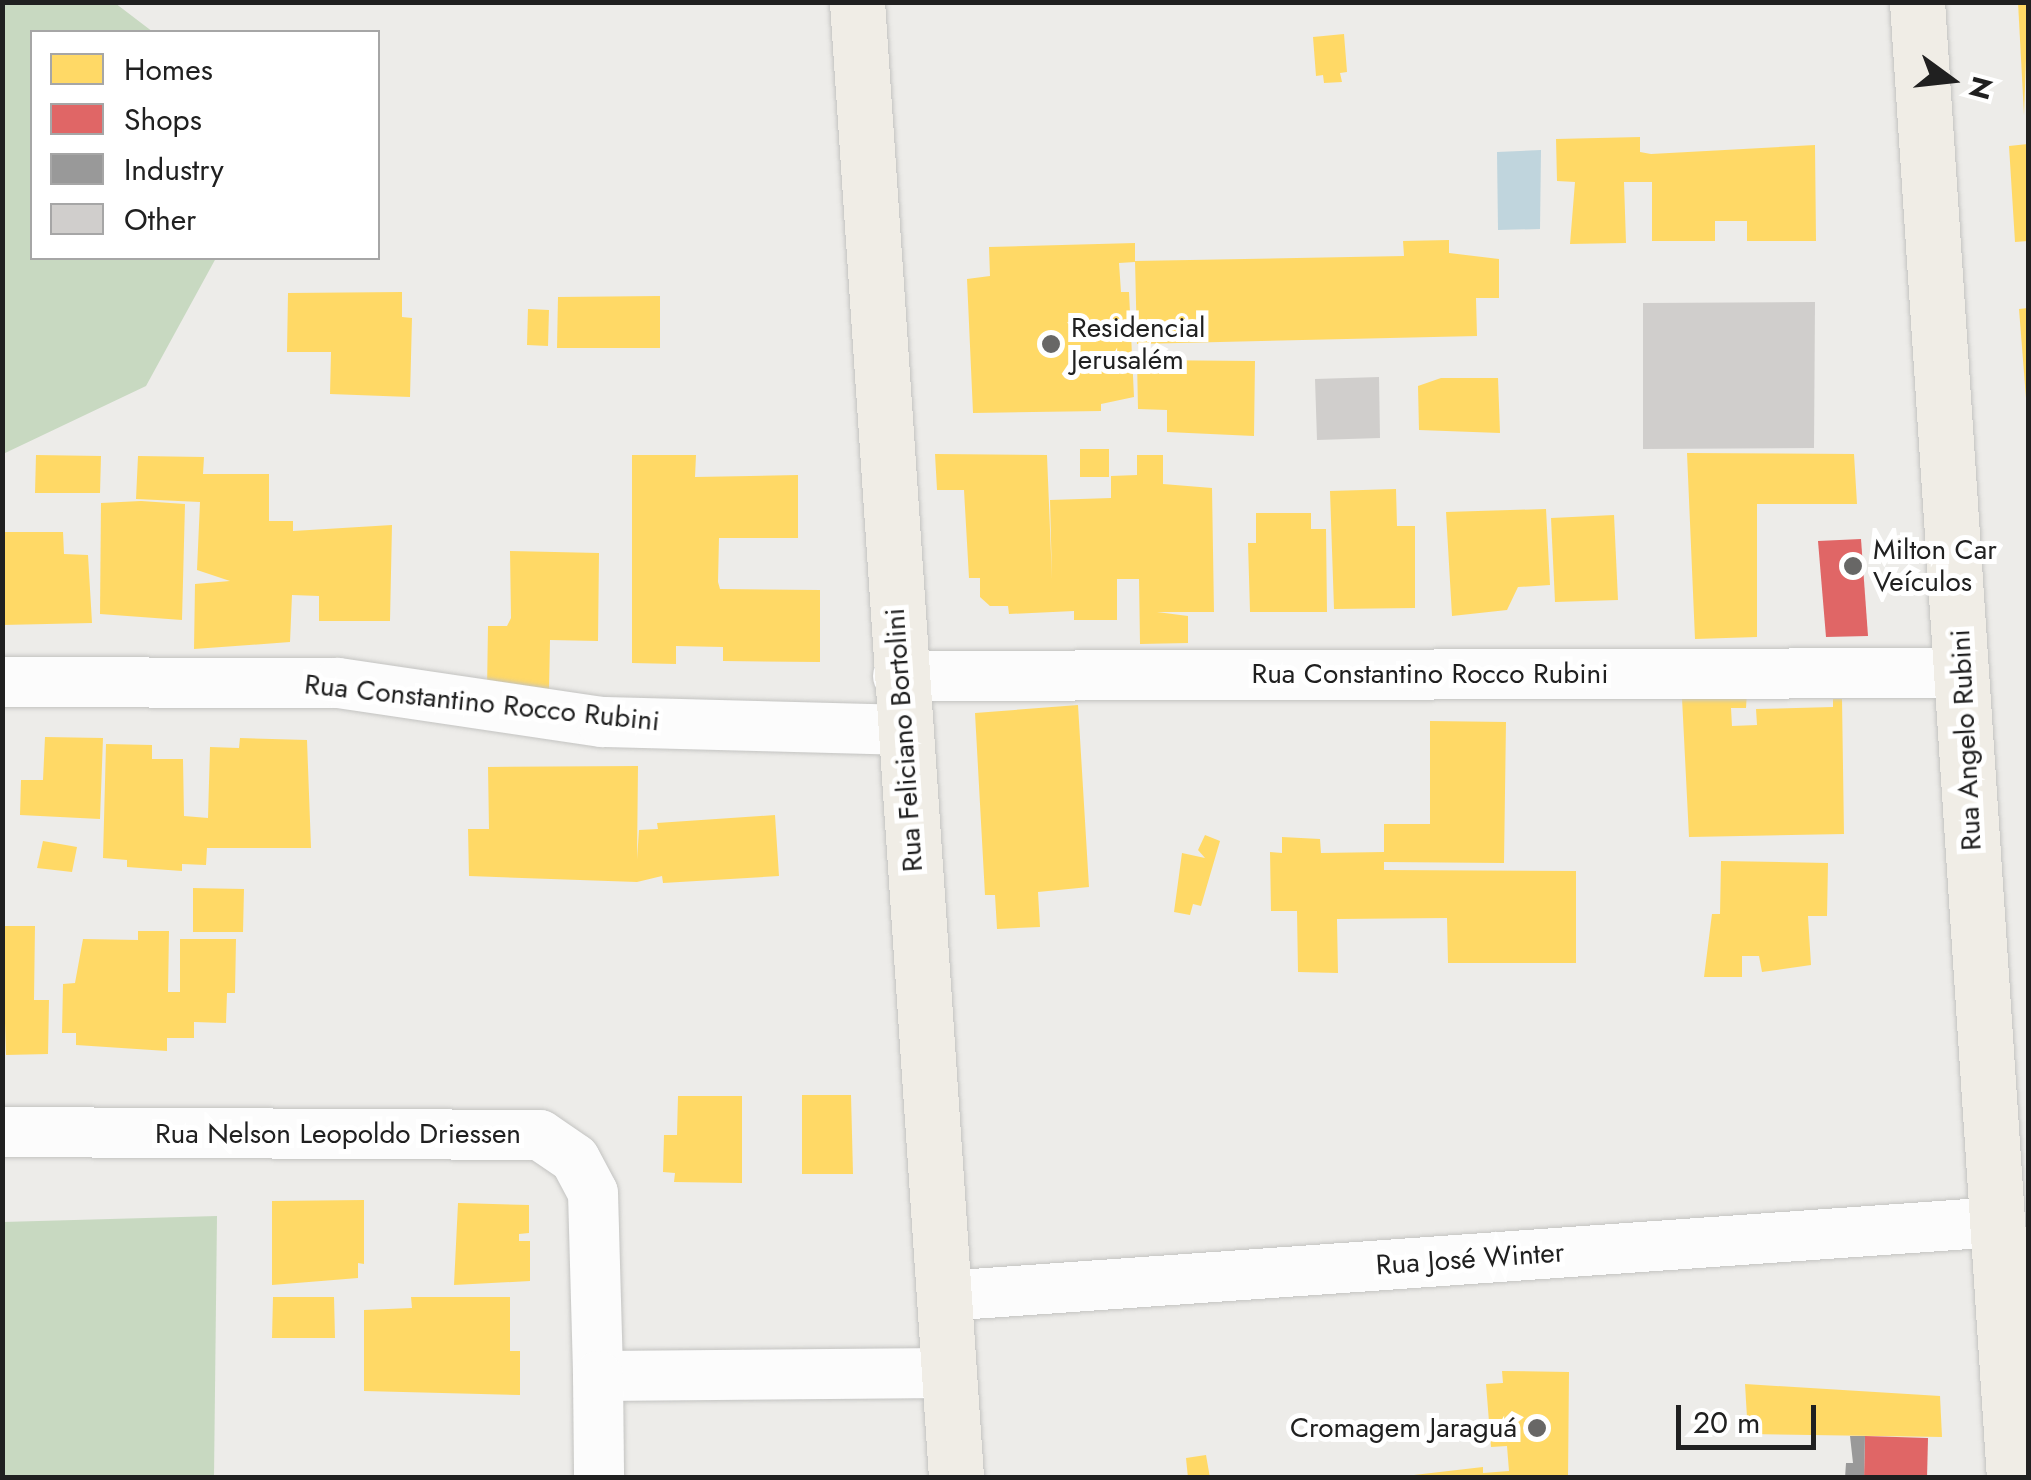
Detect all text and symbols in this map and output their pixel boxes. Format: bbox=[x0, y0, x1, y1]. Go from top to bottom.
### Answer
legend bbox=[30, 30, 380, 260]
north arrow bbox=[1901, 30, 2001, 130]
text: Homes bbox=[124, 48, 213, 91]
text: N bbox=[1958, 72, 2003, 104]
text: Shops bbox=[124, 98, 202, 141]
text: Industry bbox=[124, 148, 224, 191]
text: Other bbox=[124, 198, 196, 241]
place label: Residencial Jerusalém bbox=[1071, 311, 1205, 377]
marker: Residencial Jerusalém bbox=[1040, 333, 1062, 355]
place label: Milton Car Veículos bbox=[1873, 533, 1997, 599]
marker: Milton Car Veículos bbox=[1842, 555, 1864, 577]
street label: Rua Feliciano Bortolini bbox=[878, 607, 930, 873]
street label: Rua Angelo Rubini bbox=[1943, 629, 1989, 851]
street label: Rua Constantino Rocco Rubini bbox=[1252, 657, 1608, 691]
street label: Rua Constantino Rocco Rubini bbox=[303, 668, 661, 738]
street label: Rua Nelson Leopoldo Driessen bbox=[155, 1117, 521, 1151]
street label: Rua José Winter bbox=[1375, 1236, 1565, 1282]
scale bar bbox=[1681, 1385, 1821, 1447]
text: 20 m bbox=[1693, 1401, 1760, 1444]
place label: Cromagem Jaraguá bbox=[1290, 1411, 1517, 1445]
marker: Cromagem Jaraguá bbox=[1526, 1417, 1548, 1439]

